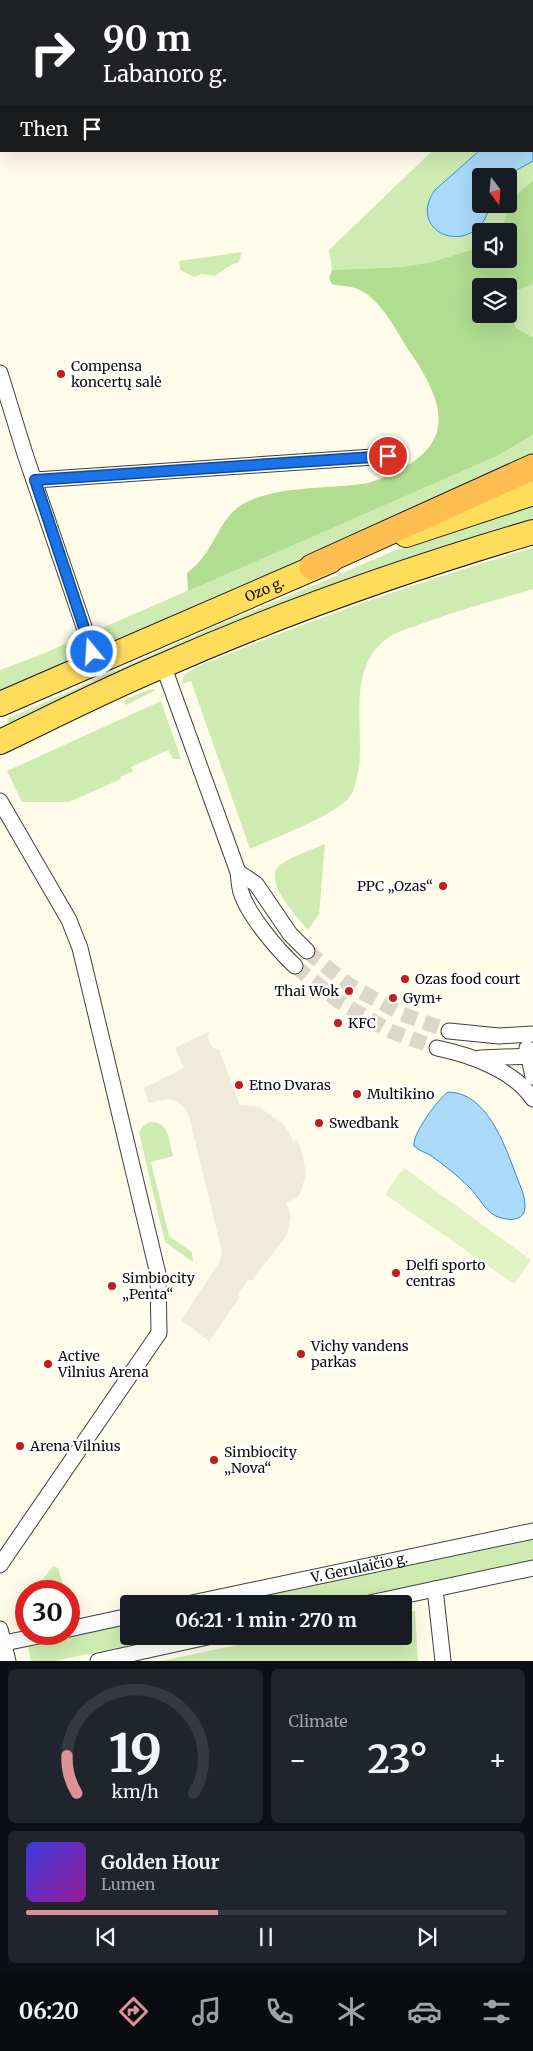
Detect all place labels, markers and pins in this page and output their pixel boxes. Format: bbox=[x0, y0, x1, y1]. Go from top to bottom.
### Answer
place label: Compensa koncertų salė bbox=[71, 357, 162, 391]
marker: Compensa koncertų salė bbox=[55, 368, 67, 380]
pin bbox=[367, 435, 409, 477]
place label: PPC „Ozas“ bbox=[357, 877, 433, 895]
marker: PPC „Ozas“ bbox=[437, 880, 449, 892]
place label: Ozas food court bbox=[415, 970, 521, 988]
marker: Ozas food court bbox=[399, 973, 411, 985]
place label: Thai Wok bbox=[274, 982, 339, 1000]
marker: Thai Wok bbox=[343, 985, 355, 997]
place label: Gym+ bbox=[403, 989, 443, 1007]
marker: Gym+ bbox=[387, 992, 399, 1004]
place label: KFC bbox=[348, 1014, 376, 1032]
marker: KFC bbox=[332, 1017, 344, 1029]
place label: Etno Dvaras bbox=[249, 1076, 331, 1094]
marker: Etno Dvaras bbox=[233, 1079, 245, 1091]
place label: Multikino bbox=[367, 1085, 434, 1103]
marker: Multikino bbox=[351, 1088, 363, 1100]
place label: Swedbank bbox=[329, 1114, 399, 1132]
marker: Swedbank bbox=[313, 1117, 325, 1129]
place label: Delfi sporto centras bbox=[406, 1256, 485, 1290]
marker: Delfi sporto centras bbox=[390, 1267, 402, 1279]
place label: Simbiocity „Penta“ bbox=[122, 1269, 196, 1303]
marker: Simbiocity „Penta“ bbox=[106, 1280, 118, 1292]
place label: Vichy vandens parkas bbox=[310, 1337, 409, 1371]
place label: Active Vilnius Arena bbox=[57, 1347, 149, 1381]
marker: Vichy vandens parkas bbox=[295, 1348, 307, 1360]
marker: Active Vilnius Arena bbox=[42, 1358, 54, 1370]
place label: Arena Vilnius bbox=[29, 1437, 121, 1455]
marker: Arena Vilnius bbox=[14, 1440, 26, 1452]
place label: Simbiocity „Nova“ bbox=[224, 1443, 298, 1477]
marker: Simbiocity „Nova“ bbox=[208, 1454, 220, 1466]

